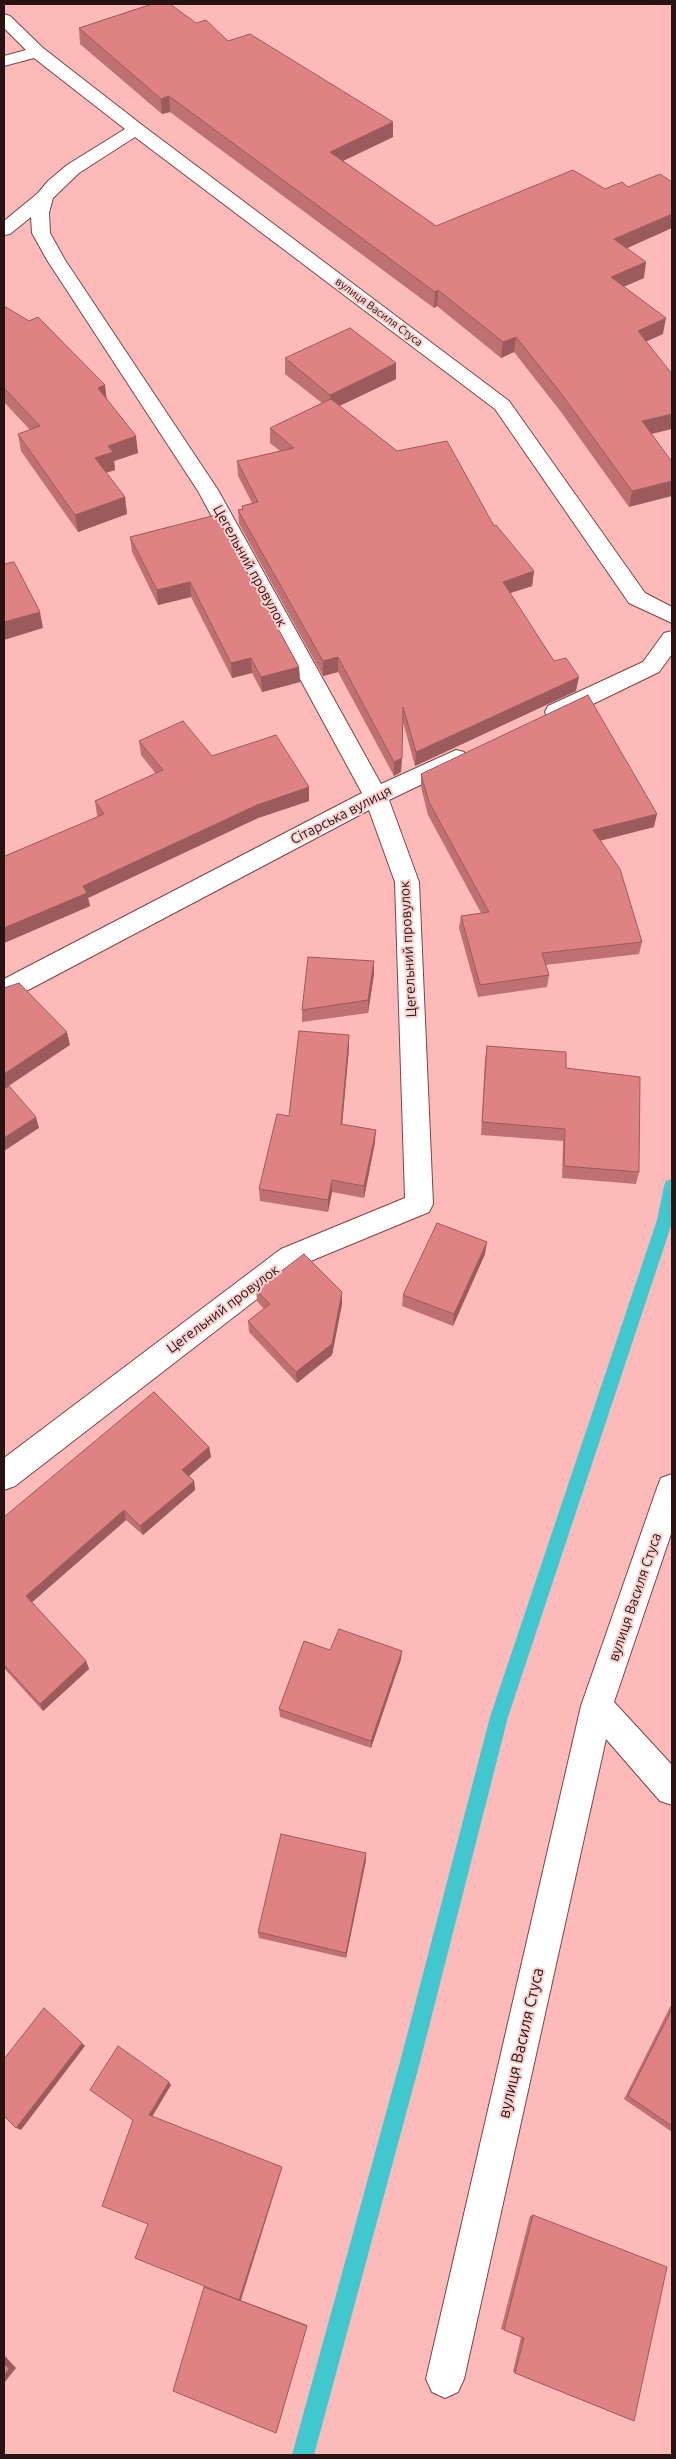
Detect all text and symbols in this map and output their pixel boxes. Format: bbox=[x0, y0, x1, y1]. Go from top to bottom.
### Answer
street label: вулиця Василя Стуса bbox=[333, 275, 425, 349]
street label: Цегельний провулок bbox=[210, 502, 290, 630]
street label: Сітарська вулиця bbox=[288, 782, 394, 848]
street label: Цегельний провулок bbox=[396, 880, 420, 1018]
street label: Цегельний провулок bbox=[163, 1261, 283, 1357]
street label: вулиця Василя Стуса bbox=[605, 1531, 665, 1663]
street label: вулиця Василя Стуса bbox=[494, 1966, 548, 2120]

